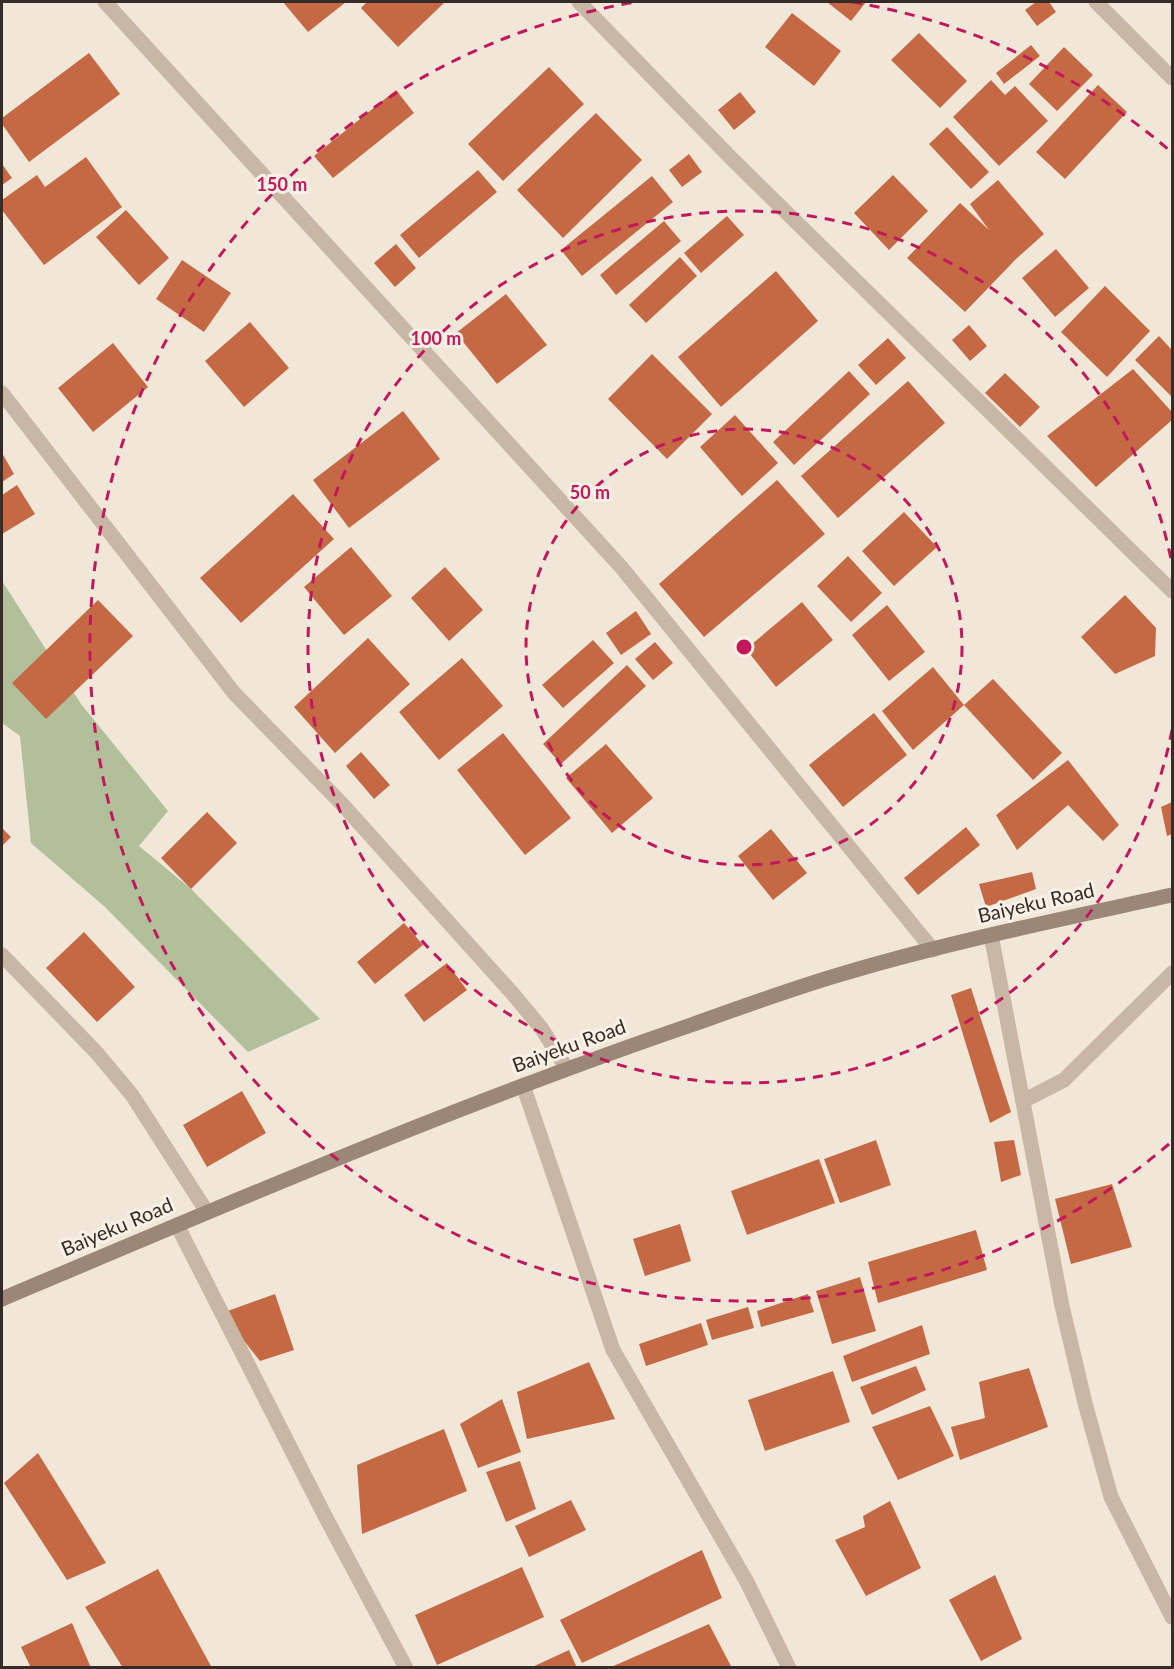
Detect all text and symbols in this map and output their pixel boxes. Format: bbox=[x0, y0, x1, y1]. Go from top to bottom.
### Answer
text: 150 m bbox=[257, 173, 307, 195]
text: 100 m bbox=[411, 327, 461, 349]
text: 50 m bbox=[570, 481, 610, 503]
centre of rings bbox=[734, 637, 754, 657]
street label: Baiyeku Road bbox=[975, 877, 1096, 927]
street label: Baiyeku Road bbox=[509, 1013, 629, 1077]
street label: Baiyeku Road bbox=[57, 1192, 176, 1260]

